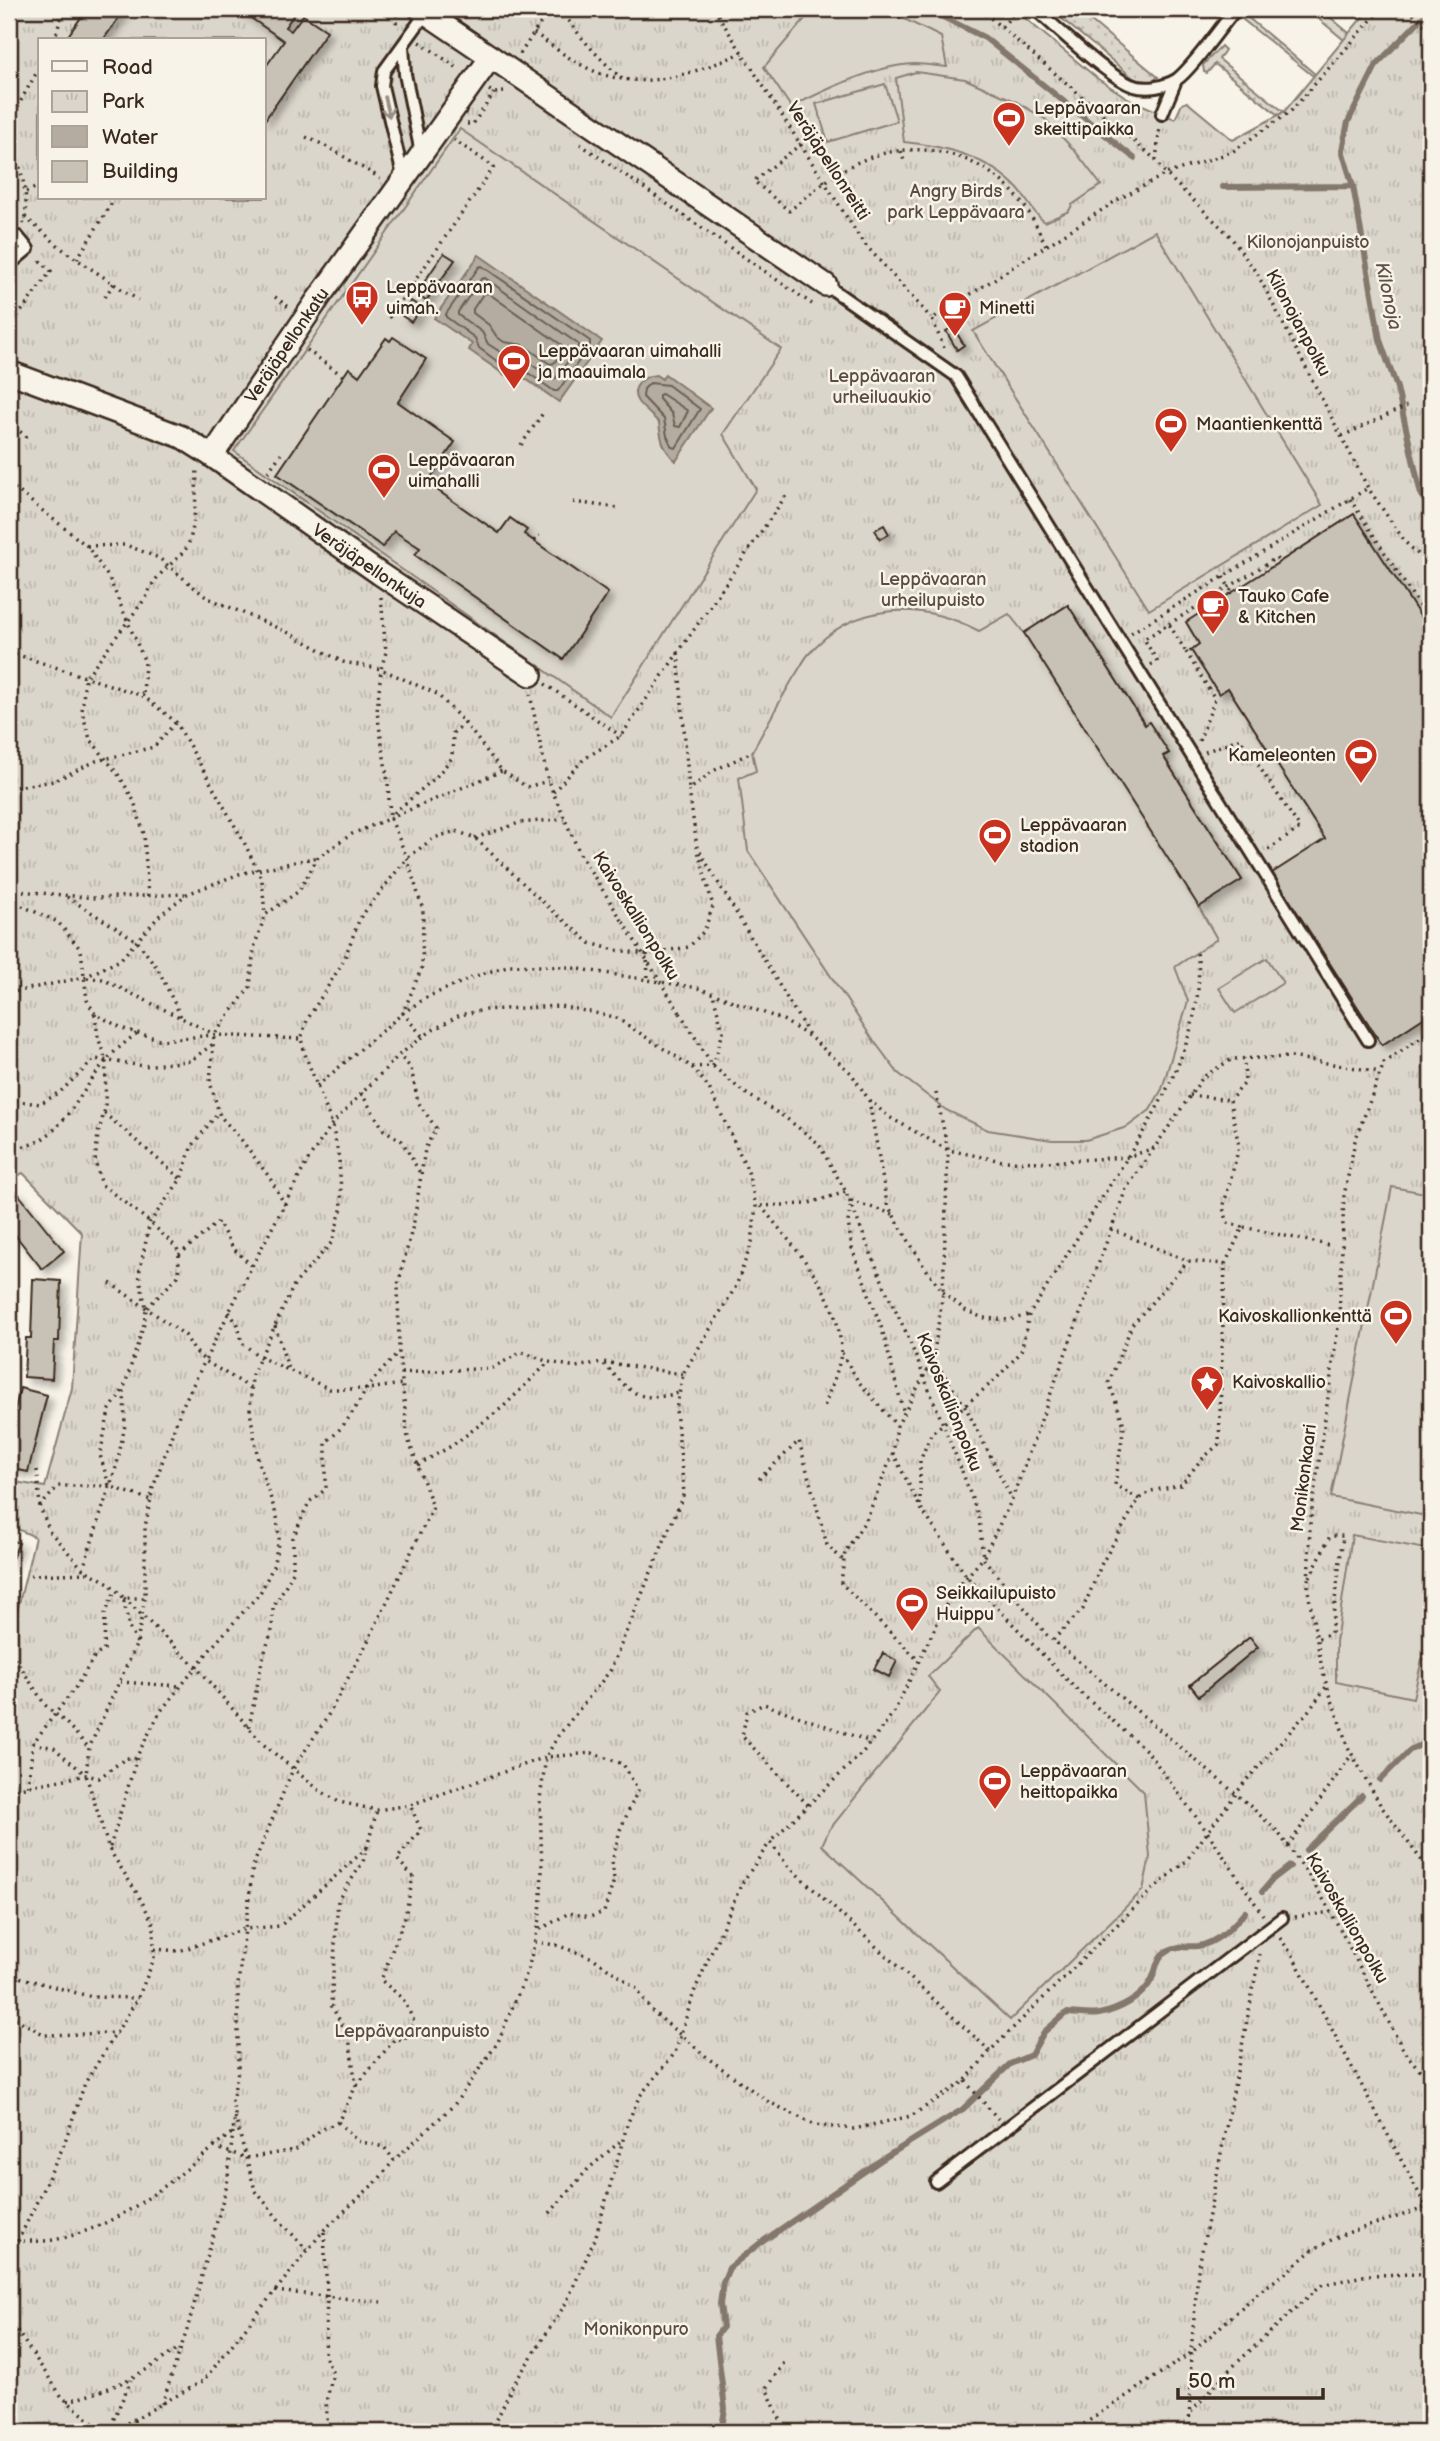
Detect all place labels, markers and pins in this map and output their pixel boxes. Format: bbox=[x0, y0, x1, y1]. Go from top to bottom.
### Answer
place label: Leppävaaran skeittipaikka bbox=[1034, 98, 1141, 140]
sports icon: Leppävaaran skeittipaikka bbox=[990, 99, 1028, 148]
place label: Leppävaaran uimah. bbox=[386, 277, 493, 319]
bus stop icon: Leppävaaran uimah. bbox=[343, 278, 381, 327]
cafe icon: Minetti bbox=[936, 289, 974, 338]
place label: Minetti bbox=[979, 298, 1035, 319]
place label: Leppävaaran uimahalli ja maauimala bbox=[537, 341, 721, 383]
sports icon: Leppävaaran uimahalli ja maauimala bbox=[495, 342, 533, 391]
sports icon: Maantienkenttä bbox=[1152, 405, 1190, 454]
place label: Maantienkenttä bbox=[1196, 414, 1323, 435]
place label: Leppävaaran uimahalli bbox=[408, 450, 515, 492]
sports icon: Leppävaaran uimahalli bbox=[365, 451, 403, 500]
place label: Tauko Cafe & Kitchen bbox=[1238, 586, 1330, 628]
cafe icon: Tauko Cafe & Kitchen bbox=[1194, 587, 1232, 636]
sports icon: Kameleonten bbox=[1342, 736, 1380, 785]
place label: Kameleonten bbox=[1228, 745, 1336, 766]
place label: Leppävaaran stadion bbox=[1020, 815, 1127, 857]
sports icon: Leppävaaran stadion bbox=[976, 816, 1014, 865]
sports icon: Kaivoskallionkenttä bbox=[1377, 1297, 1415, 1346]
place label: Kaivoskallionkenttä bbox=[1218, 1306, 1372, 1327]
place icon: Kaivoskallio bbox=[1188, 1363, 1226, 1412]
place label: Kaivoskallio bbox=[1232, 1372, 1326, 1393]
place label: Seikkailupuisto Huippu bbox=[936, 1583, 1056, 1625]
sports icon: Seikkailupuisto Huippu bbox=[893, 1584, 931, 1633]
place label: Leppävaaran heittopaikka bbox=[1020, 1761, 1127, 1803]
sports icon: Leppävaaran heittopaikka bbox=[976, 1762, 1014, 1811]

